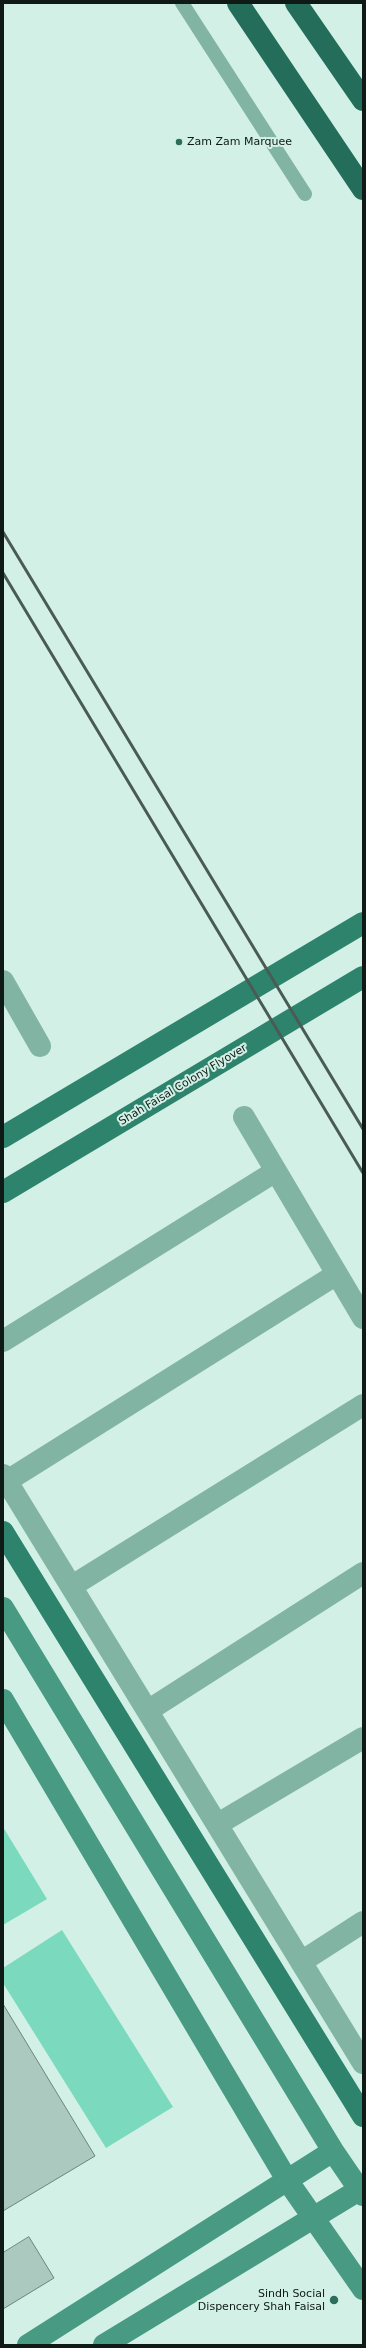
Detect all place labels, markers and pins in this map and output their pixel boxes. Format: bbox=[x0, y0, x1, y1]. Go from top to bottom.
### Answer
place label: Zam Zam Marquee bbox=[187, 135, 292, 149]
marker: Zam Zam Marquee bbox=[174, 137, 184, 147]
place label: Sindh Social Dispencery Shah Faisal bbox=[198, 2287, 325, 2313]
marker: Sindh Social Dispencery Shah Faisal bbox=[328, 2294, 340, 2306]

